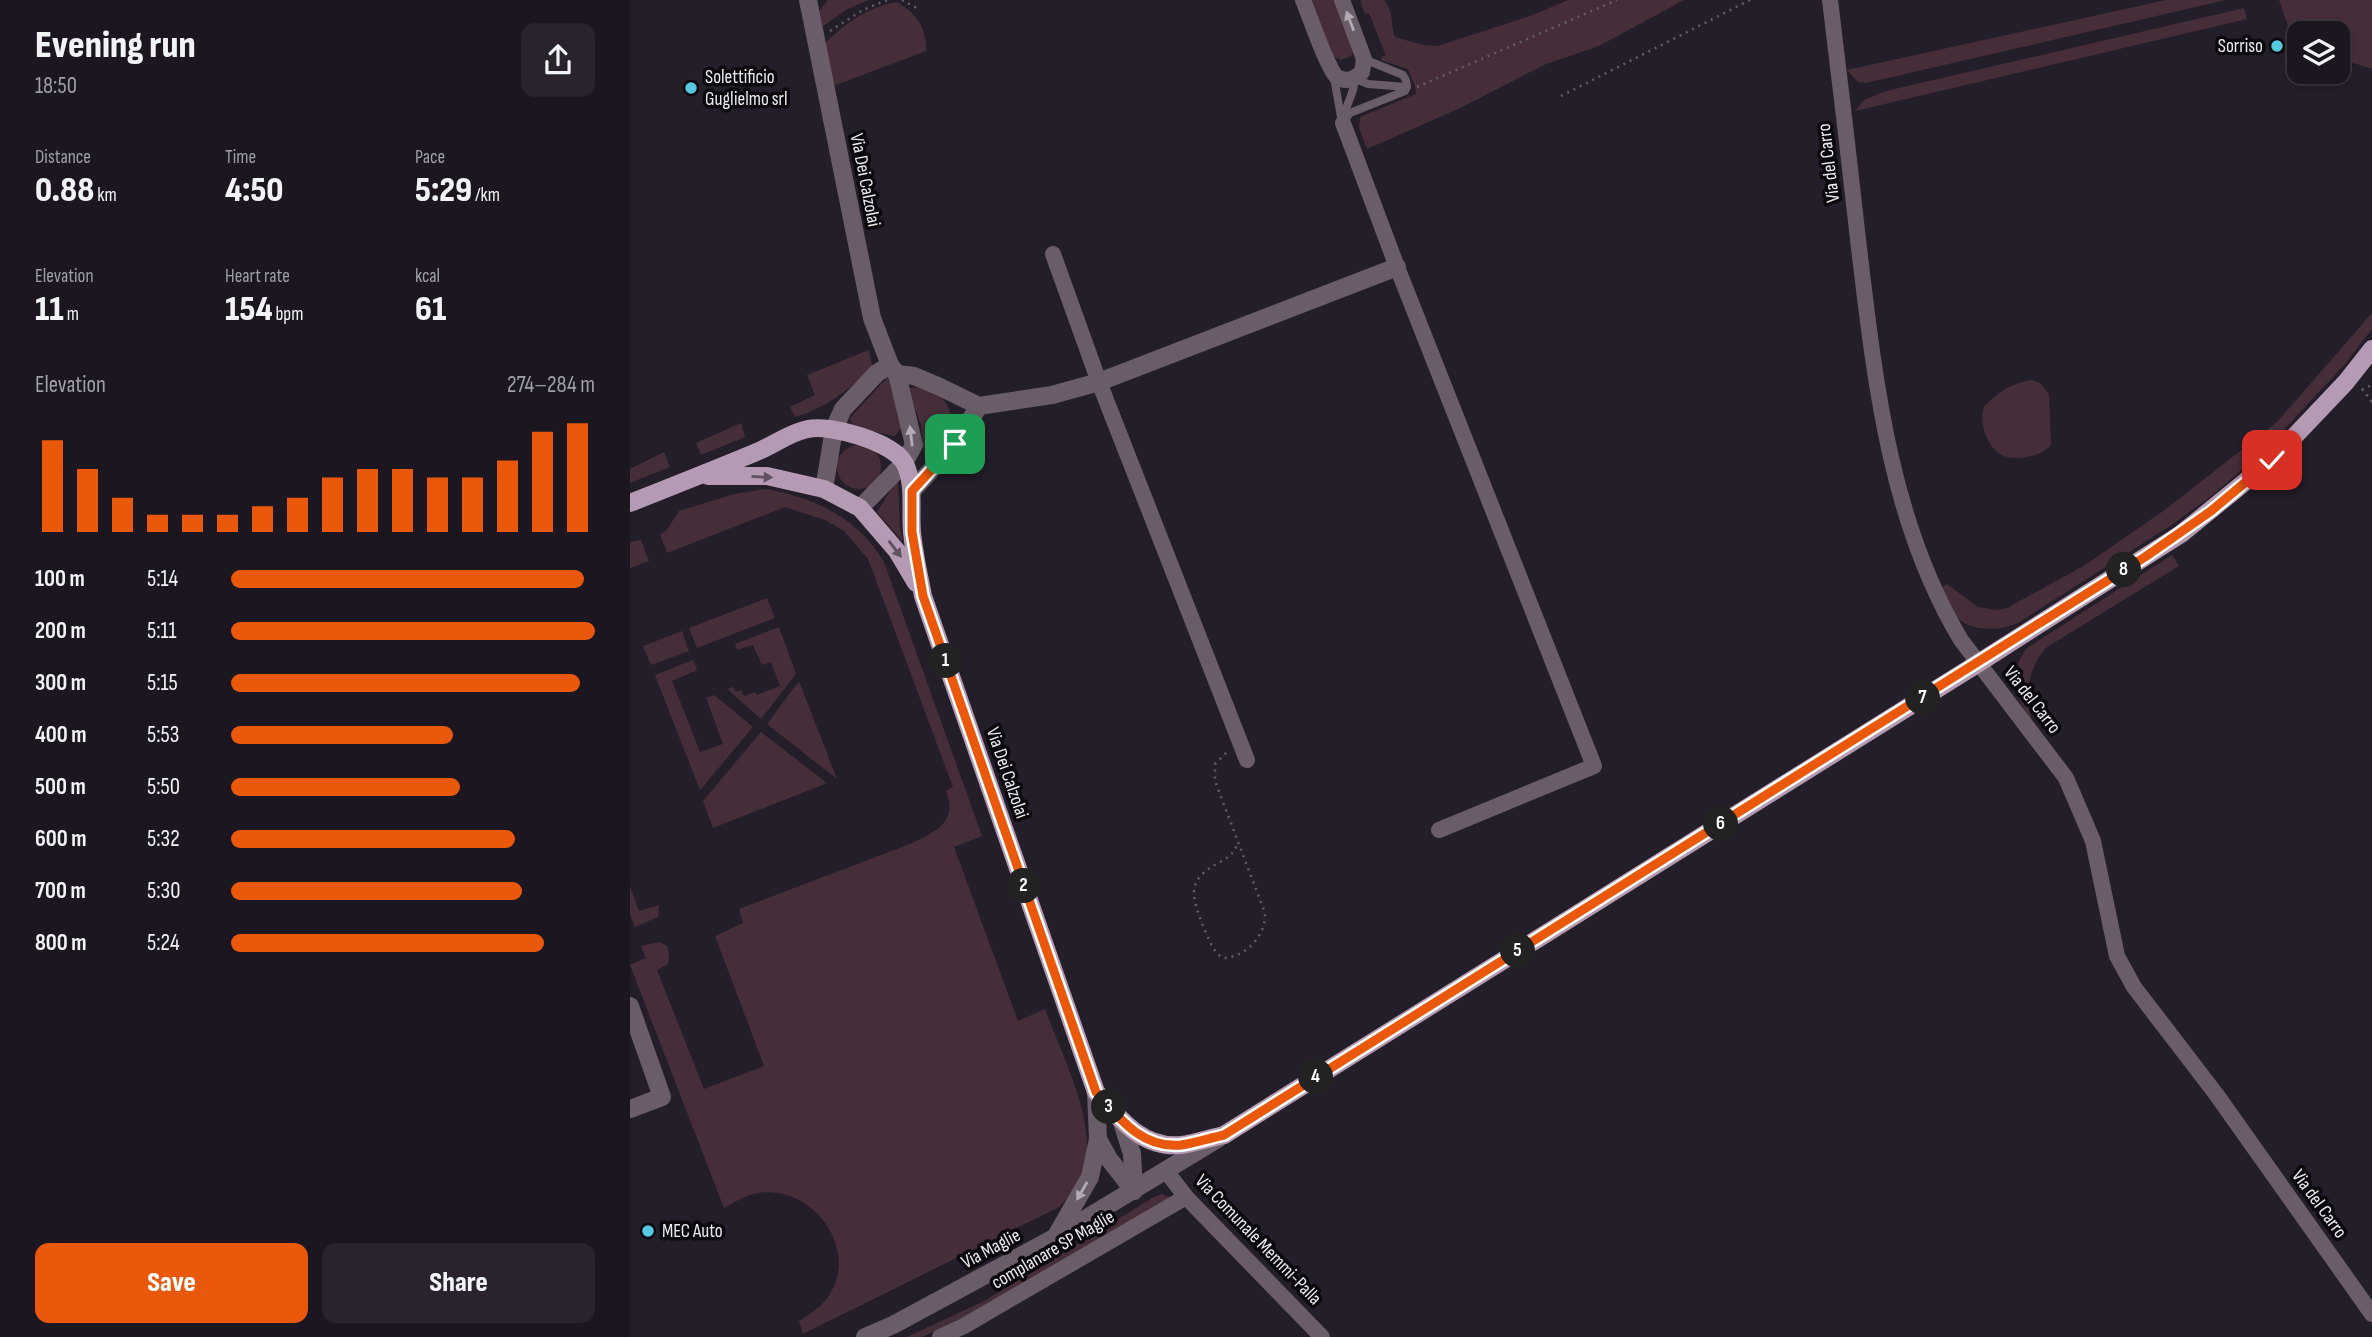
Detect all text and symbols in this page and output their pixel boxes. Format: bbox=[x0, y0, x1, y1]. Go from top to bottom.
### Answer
one-way arrow bbox=[1344, 10, 1355, 31]
map controls bbox=[2287, 21, 2350, 84]
button: layers bbox=[2287, 21, 2350, 84]
text: Evening run bbox=[35, 23, 196, 68]
button: share bbox=[521, 23, 595, 97]
place label: Sorriso bbox=[2218, 35, 2263, 58]
marker: Sorriso bbox=[2269, 38, 2285, 54]
place label: Solettificio Guglielmo srl bbox=[705, 66, 788, 111]
text: 18:50 bbox=[35, 72, 77, 100]
marker: Solettificio Guglielmo srl bbox=[683, 80, 699, 96]
street label: Via del Carro bbox=[1813, 122, 1845, 204]
street label: Via Dei Calzolai bbox=[845, 131, 885, 229]
text: Distance bbox=[35, 146, 91, 169]
text: Time bbox=[225, 146, 256, 169]
text: Pace bbox=[415, 146, 445, 169]
text: 0.88 bbox=[35, 169, 94, 212]
text: 4:50 bbox=[225, 169, 284, 212]
text: 5:29 bbox=[415, 169, 472, 212]
text: km bbox=[94, 184, 117, 207]
text: /km bbox=[472, 184, 500, 207]
text: Elevation bbox=[35, 265, 94, 288]
text: Heart rate bbox=[225, 265, 290, 288]
text: kcal bbox=[415, 265, 440, 288]
text: 11 bbox=[35, 288, 64, 331]
text: 154 bbox=[225, 288, 272, 331]
text: 61 bbox=[415, 288, 446, 331]
text: m bbox=[64, 303, 79, 326]
text: bpm bbox=[272, 303, 303, 326]
text: Elevation bbox=[35, 371, 106, 399]
text: 274–284 m bbox=[507, 371, 595, 399]
pin bbox=[925, 414, 985, 474]
one-way arrow bbox=[906, 425, 917, 447]
icon: arrive bbox=[936, 425, 974, 463]
pin bbox=[2242, 430, 2302, 490]
icon: check bbox=[2253, 441, 2291, 479]
one-way arrow bbox=[751, 472, 773, 483]
one-way arrow bbox=[887, 540, 901, 558]
pin: 8 bbox=[2106, 552, 2142, 588]
text: 8 bbox=[2119, 558, 2128, 581]
text: 100 m bbox=[35, 565, 85, 593]
text: 5:14 bbox=[147, 565, 178, 593]
text: 200 m bbox=[35, 617, 86, 645]
text: 5:11 bbox=[147, 617, 177, 645]
pin: 1 bbox=[928, 644, 964, 678]
text: 1 bbox=[942, 649, 949, 672]
street label: Via del Carro bbox=[1999, 662, 2065, 738]
text: 300 m bbox=[35, 669, 86, 697]
text: 5:15 bbox=[147, 669, 178, 697]
pin: 7 bbox=[1906, 680, 1940, 716]
text: 7 bbox=[1918, 686, 1927, 709]
text: 400 m bbox=[35, 721, 86, 749]
text: 5:53 bbox=[147, 721, 179, 749]
street label: Via Dei Calzolai bbox=[981, 725, 1033, 821]
text: 500 m bbox=[35, 773, 86, 801]
text: 5:50 bbox=[147, 773, 180, 801]
pin: 6 bbox=[1704, 806, 1738, 842]
text: 6 bbox=[1716, 812, 1725, 835]
text: 600 m bbox=[35, 825, 87, 853]
text: 5:32 bbox=[147, 825, 180, 853]
pin: 2 bbox=[1006, 868, 1042, 903]
text: 2 bbox=[1019, 874, 1028, 897]
text: 700 m bbox=[35, 877, 86, 905]
text: 5:30 bbox=[147, 877, 180, 905]
text: 800 m bbox=[35, 929, 87, 957]
text: 5:24 bbox=[147, 929, 180, 957]
pin: 5 bbox=[1500, 934, 1536, 968]
text: 5 bbox=[1513, 939, 1522, 962]
pin: 4 bbox=[1298, 1060, 1334, 1094]
text: 4 bbox=[1311, 1065, 1320, 1088]
pin: 3 bbox=[1092, 1090, 1126, 1124]
text: 3 bbox=[1104, 1095, 1113, 1118]
street label: Via del Carro bbox=[2286, 1165, 2352, 1243]
street label: Via Comunale Memmi-Palla bbox=[1190, 1170, 1326, 1310]
one-way arrow bbox=[1076, 1181, 1088, 1200]
street label: complanare SP Maglie bbox=[987, 1206, 1119, 1294]
place label: MEC Auto bbox=[662, 1220, 723, 1243]
marker: MEC Auto bbox=[640, 1223, 656, 1239]
street label: Via Maglie bbox=[957, 1224, 1025, 1274]
button: Save bbox=[35, 1243, 308, 1323]
button: Share bbox=[322, 1243, 595, 1323]

